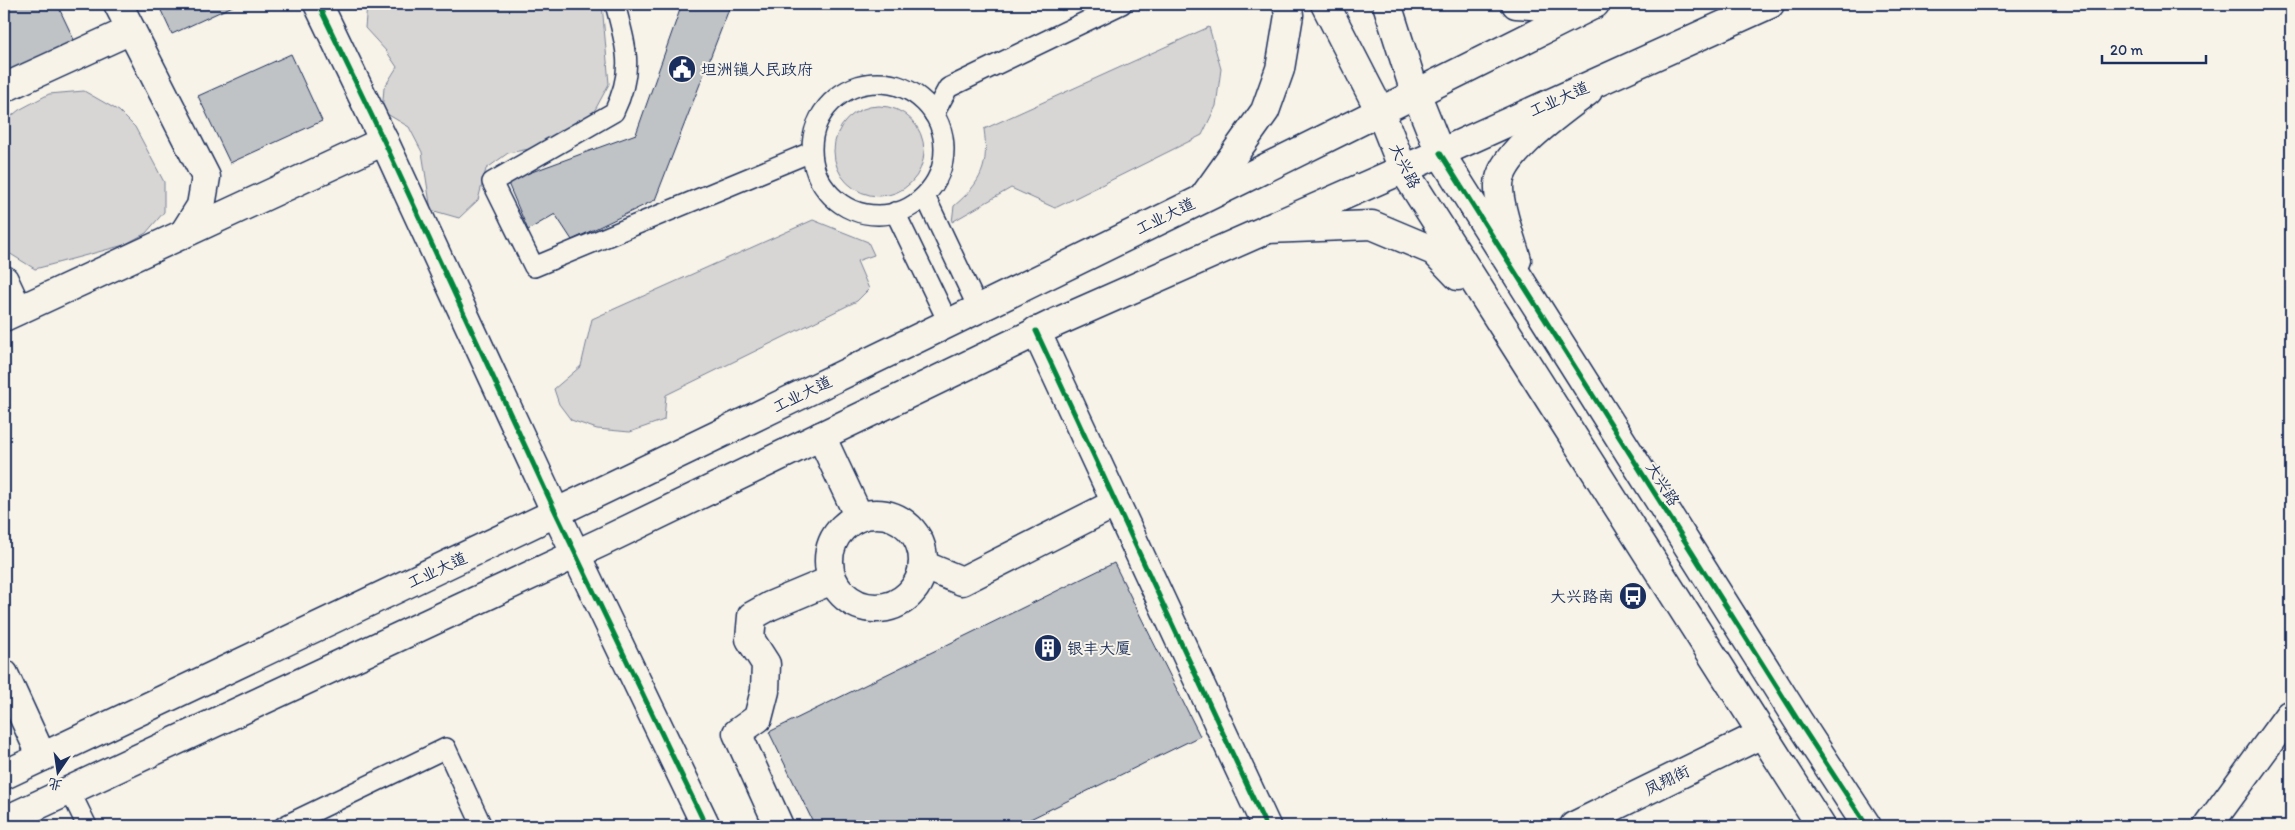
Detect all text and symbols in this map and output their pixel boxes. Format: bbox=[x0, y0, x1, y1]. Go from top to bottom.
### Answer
scale bar bbox=[2102, 32, 2206, 64]
text: 20 m bbox=[2110, 41, 2144, 59]
public building icon: 坦洲镇人民政府 bbox=[667, 54, 697, 84]
place label: 坦洲镇人民政府 bbox=[701, 60, 813, 79]
street label: 工业大道 bbox=[1526, 77, 1592, 121]
street label: 大兴路 bbox=[1386, 140, 1424, 192]
street label: 工业大道 bbox=[1132, 193, 1198, 239]
street label: 工业大道 bbox=[769, 371, 835, 417]
street label: 大兴路 bbox=[1642, 459, 1684, 509]
street label: 工业大道 bbox=[404, 548, 470, 592]
bus stop icon: 大兴路南 bbox=[1618, 581, 1648, 611]
place label: 大兴路南 bbox=[1550, 587, 1614, 606]
building icon: 银丰大厦 bbox=[1033, 633, 1063, 663]
place label: 银丰大厦 bbox=[1067, 639, 1131, 658]
north arrow bbox=[32, 748, 82, 798]
street label: 凤翔街 bbox=[1641, 761, 1693, 799]
text: 北 bbox=[46, 774, 64, 794]

